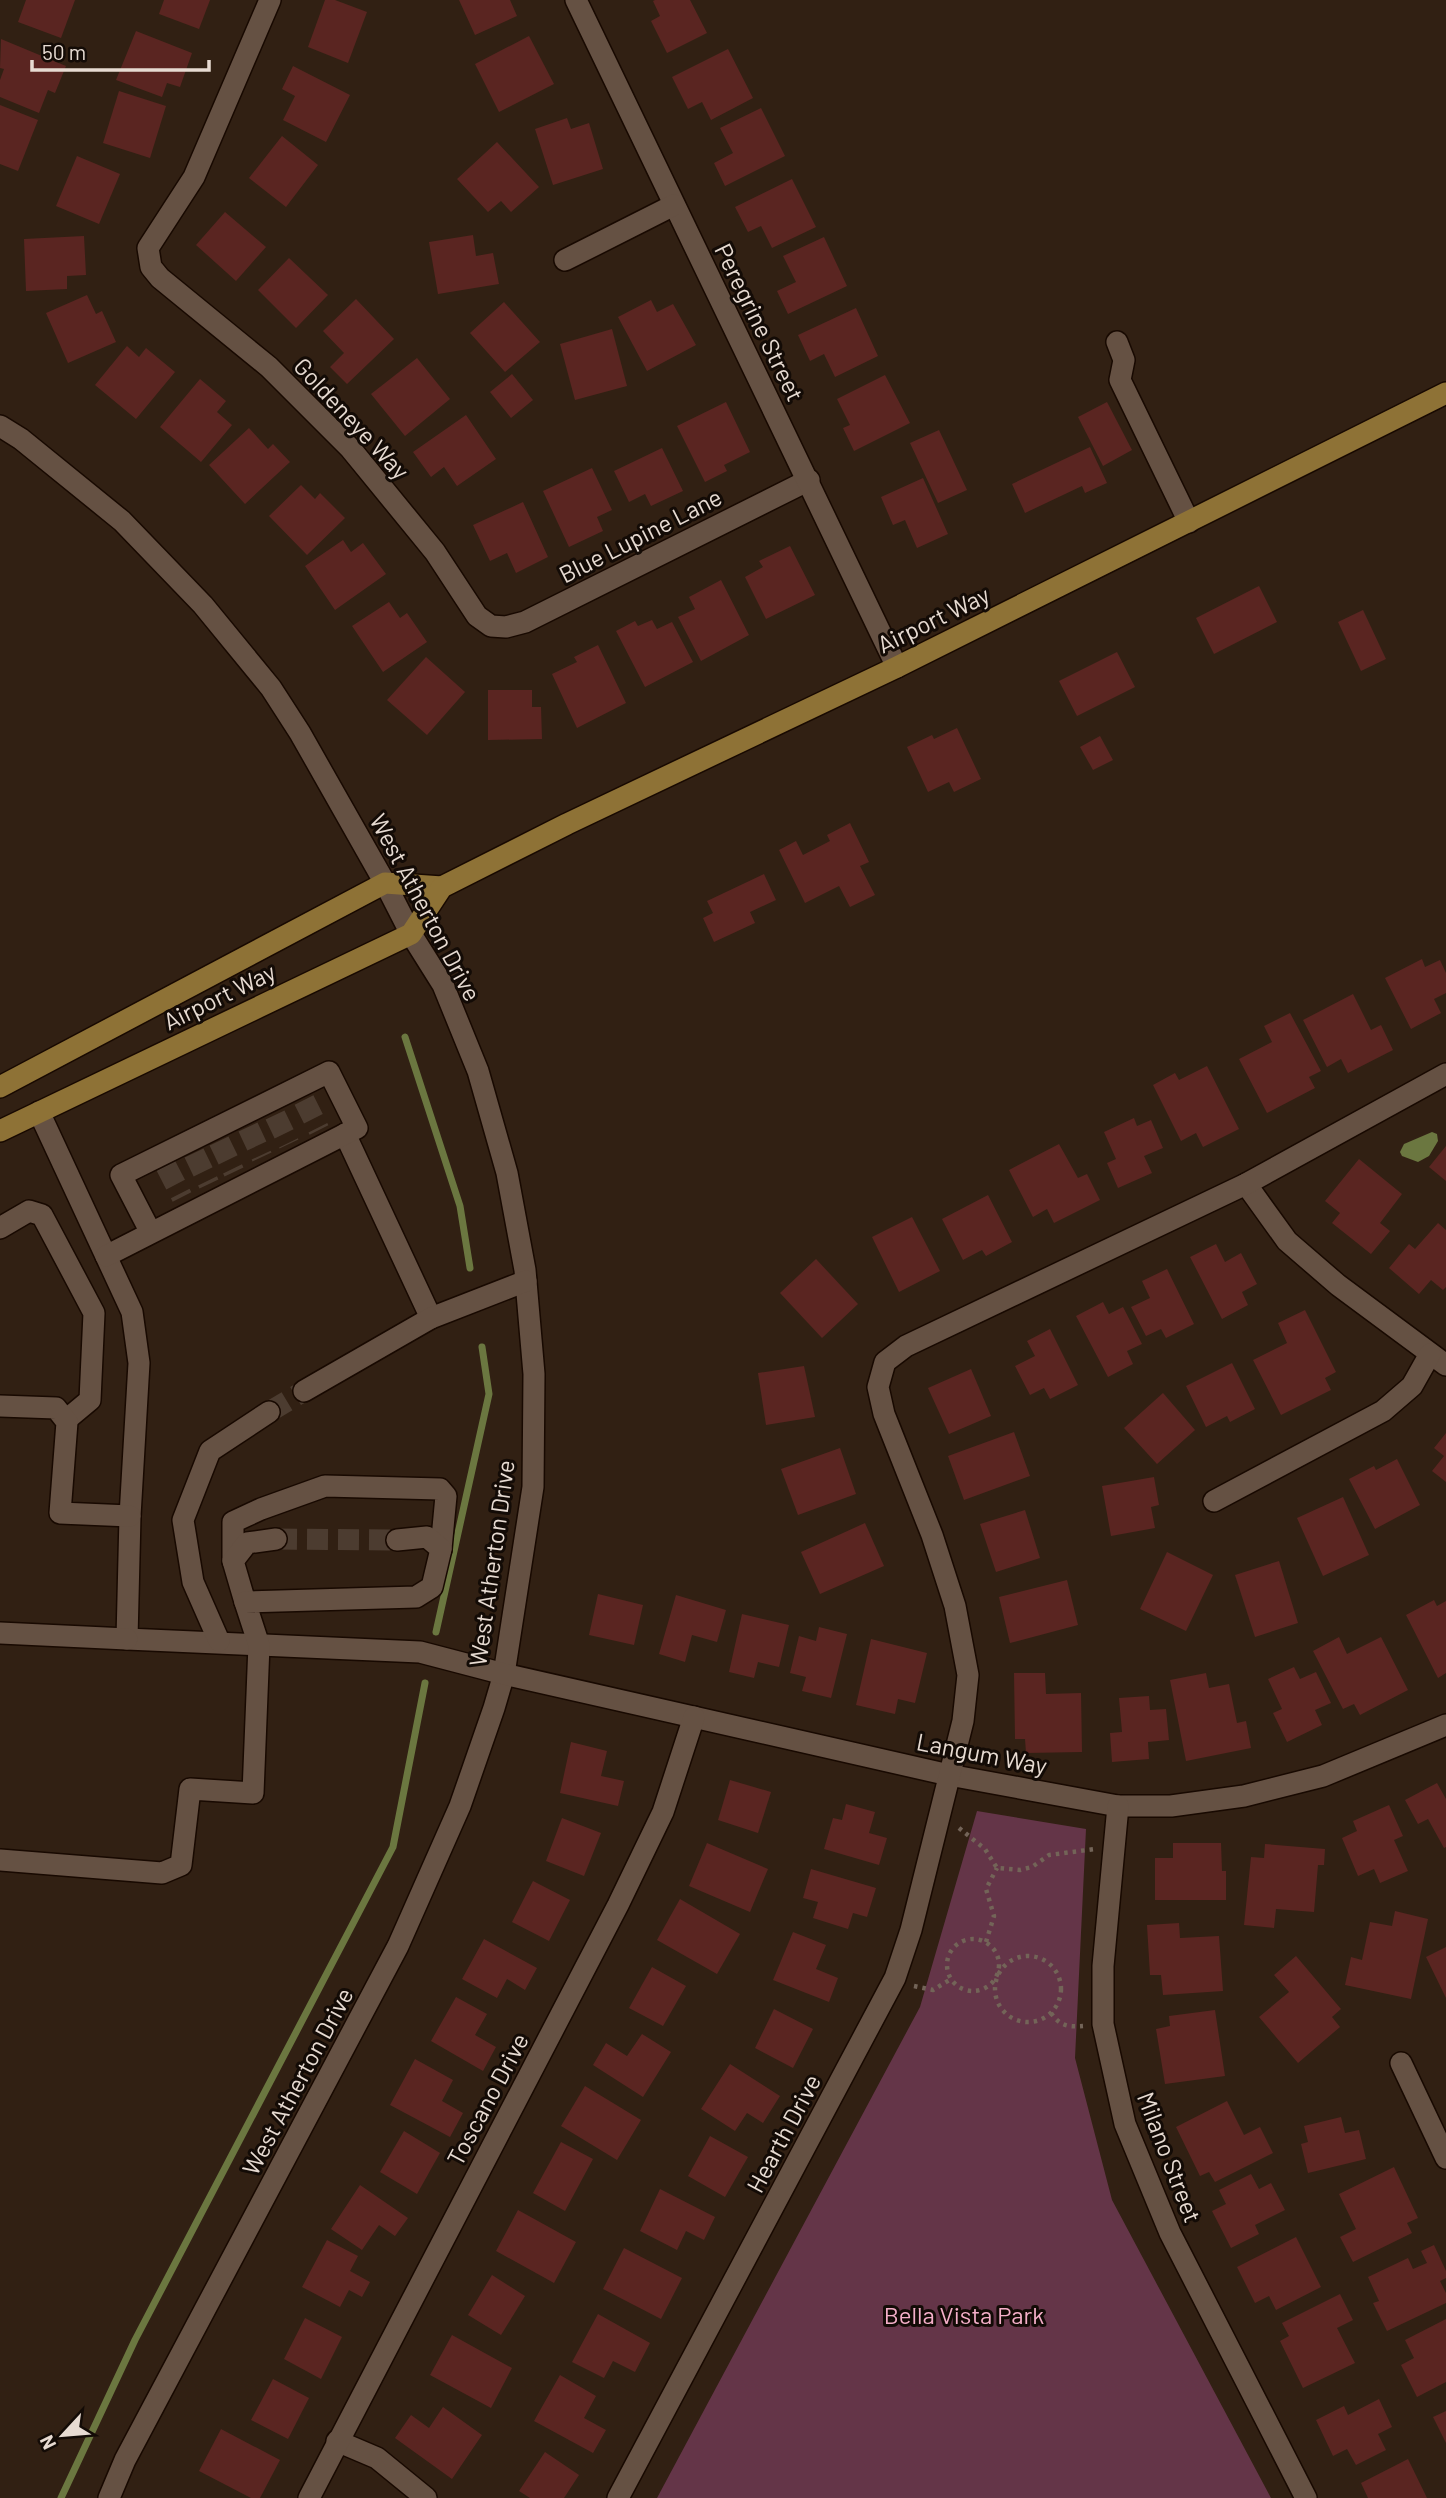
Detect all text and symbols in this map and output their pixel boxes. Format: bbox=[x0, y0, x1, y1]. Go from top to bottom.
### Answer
scale bar bbox=[32, 28, 208, 72]
text: 50 m bbox=[42, 39, 86, 64]
street label: Peregrine Street bbox=[709, 239, 811, 405]
street label: Goldeneye Way bbox=[288, 351, 416, 485]
street label: Blue Lupine Lane bbox=[554, 482, 726, 588]
street label: Airport Way bbox=[872, 579, 994, 659]
street label: West Atherton Drive bbox=[364, 808, 488, 1006]
street label: Airport Way bbox=[158, 956, 280, 1036]
street label: West Atherton Drive bbox=[462, 1458, 520, 1668]
street label: Langum Way bbox=[914, 1726, 1050, 1780]
street label: West Atherton Drive bbox=[235, 1982, 359, 2180]
street label: Toscano Drive bbox=[440, 2028, 534, 2170]
street label: Hearth Drive bbox=[740, 2069, 826, 2197]
street label: Milano Street bbox=[1132, 2088, 1208, 2226]
park label: Bella Vista Park bbox=[884, 2300, 1044, 2329]
north arrow bbox=[28, 2400, 98, 2470]
text: N bbox=[34, 2432, 60, 2453]

